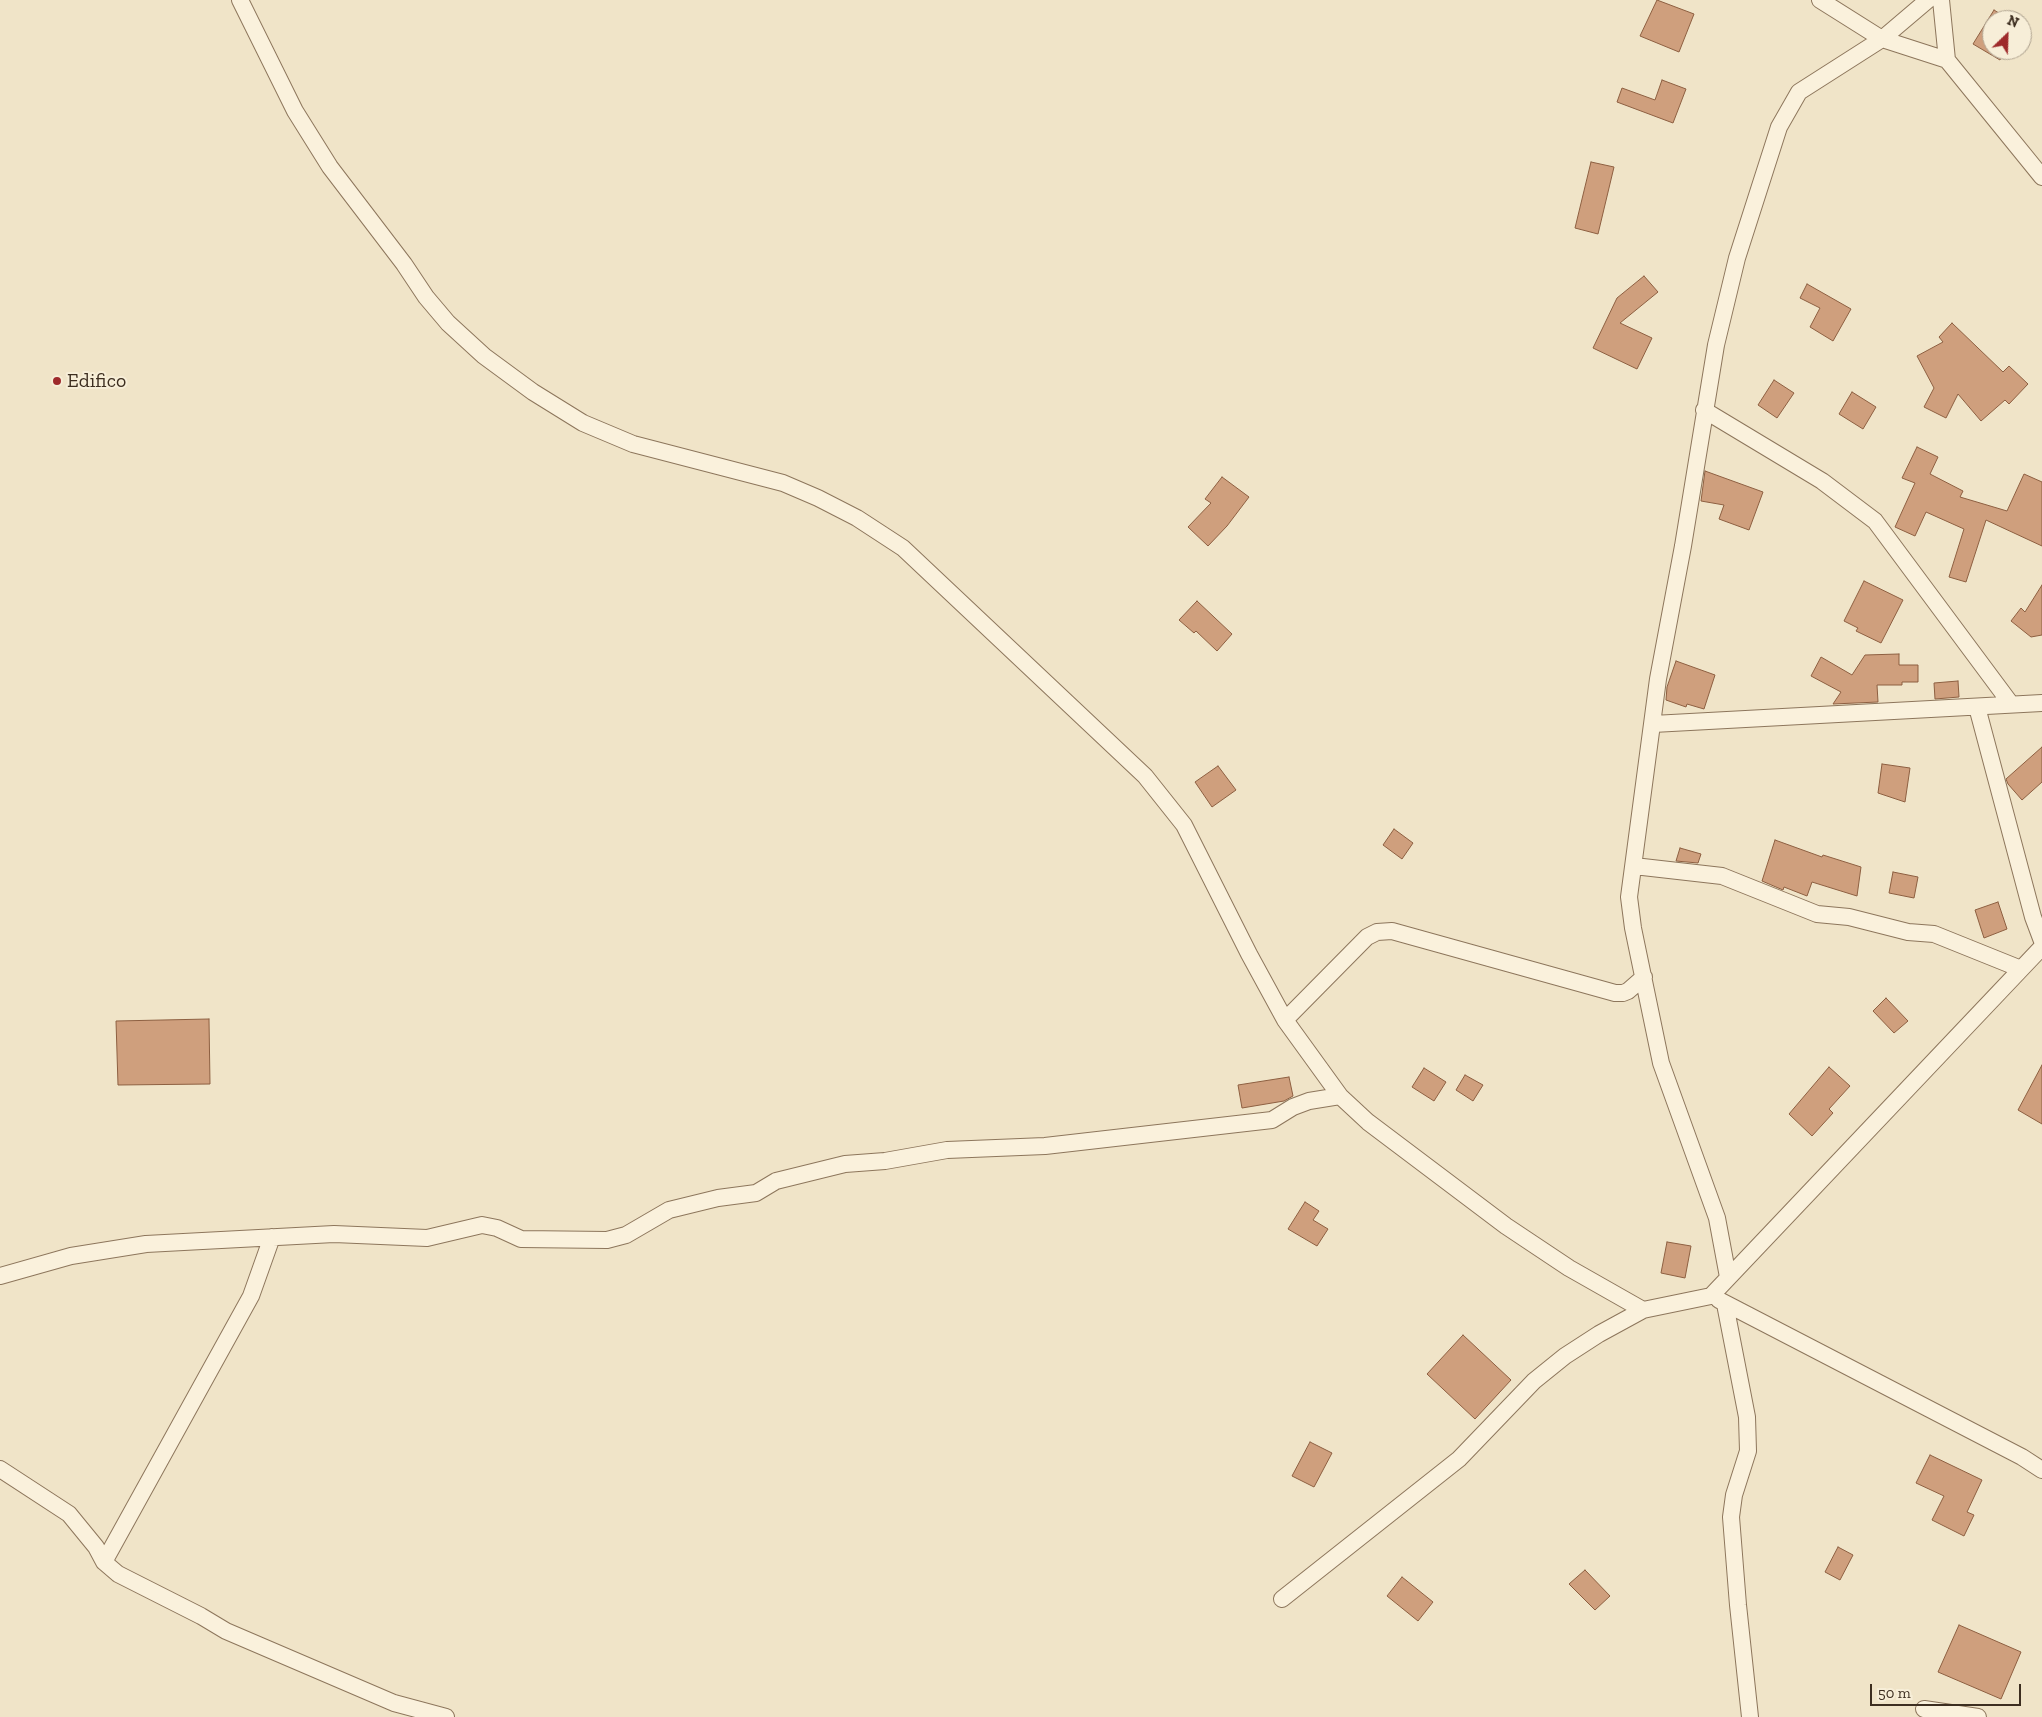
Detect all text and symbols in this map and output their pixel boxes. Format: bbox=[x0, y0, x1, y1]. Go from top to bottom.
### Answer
north arrow bbox=[1982, 10, 2032, 60]
text: N bbox=[2005, 12, 2021, 32]
place label: Edifico bbox=[67, 369, 126, 393]
marker: Edifico bbox=[51, 375, 63, 387]
scale bar bbox=[1872, 1674, 2023, 1706]
text: 50 m bbox=[1878, 1684, 1911, 1702]

